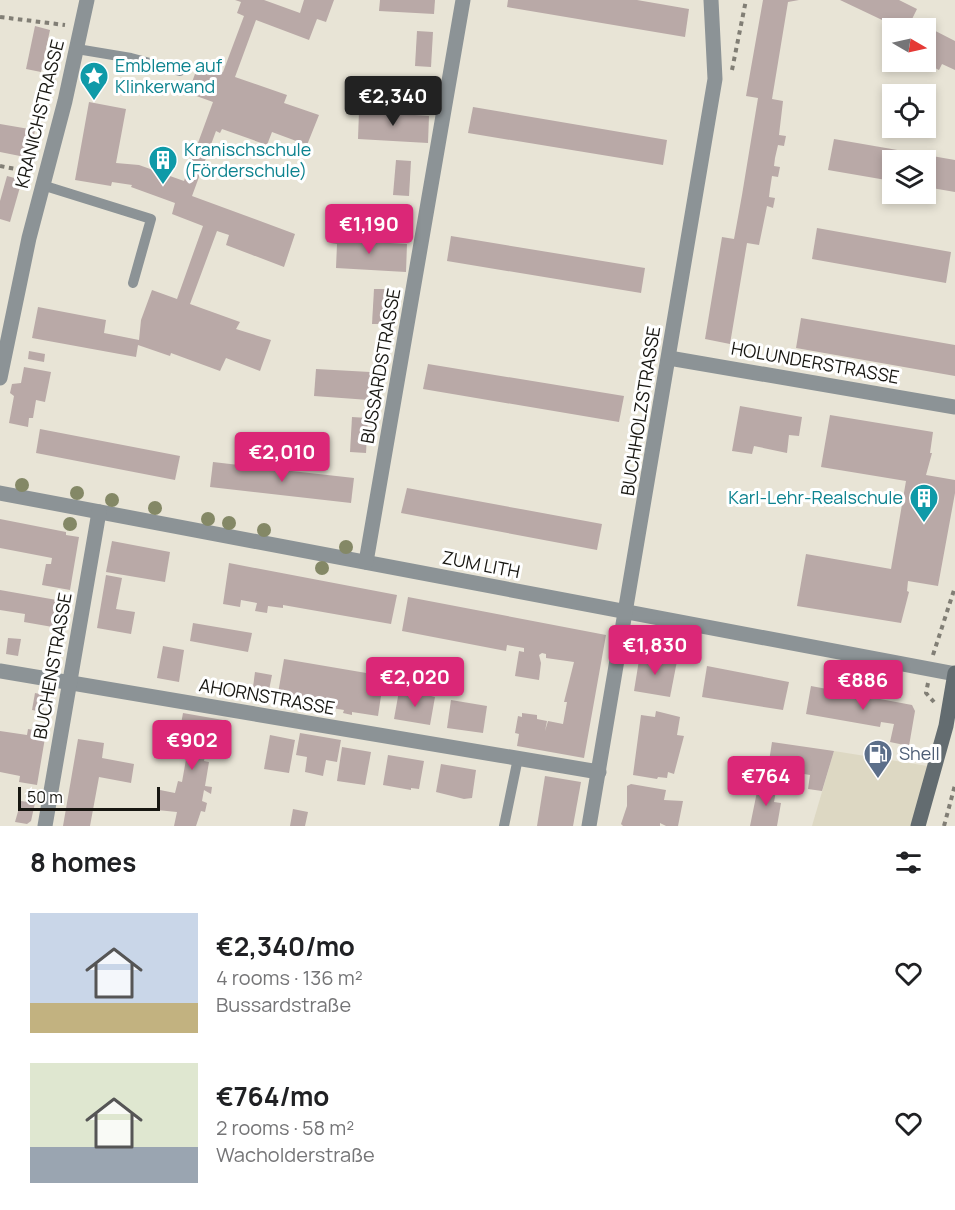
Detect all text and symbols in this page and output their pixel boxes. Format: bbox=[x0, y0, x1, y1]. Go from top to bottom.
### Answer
north arrow bbox=[882, 18, 936, 72]
map controls bbox=[882, 18, 936, 204]
street label: KRANICHSTRASSE bbox=[9, 37, 69, 190]
place label: Embleme auf Klinkerwand bbox=[115, 53, 223, 98]
place icon: Embleme auf Klinkerwand bbox=[78, 60, 110, 102]
pin: €2,340 bbox=[344, 76, 442, 127]
text: €2,340 bbox=[359, 82, 427, 109]
button: locate bbox=[882, 84, 936, 138]
place label: Kranischschule (Förderschule) bbox=[184, 137, 311, 182]
building icon: Kranischschule (Förderschule) bbox=[147, 144, 179, 186]
button: layers bbox=[882, 150, 936, 204]
pin: €1,190 bbox=[320, 204, 418, 255]
text: €1,190 bbox=[339, 210, 399, 237]
street label: BUSSARDSTRASSE bbox=[355, 286, 405, 445]
street label: BUCHHOLZSTRASSE bbox=[615, 324, 665, 497]
street label: HOLUNDERSTRASSE bbox=[729, 335, 901, 389]
pin: €2,010 bbox=[233, 432, 331, 483]
text: €2,010 bbox=[249, 438, 315, 465]
building icon: Karl-Lehr-Realschule bbox=[908, 482, 940, 524]
place label: Karl-Lehr-Realschule bbox=[728, 485, 903, 509]
street label: ZUM LITH bbox=[440, 545, 522, 583]
street label: BUCHENSTRASSE bbox=[27, 591, 77, 741]
pin: €1,830 bbox=[606, 625, 704, 676]
text: €1,830 bbox=[623, 631, 687, 658]
pin: €2,020 bbox=[366, 657, 464, 708]
pin: €886 bbox=[827, 660, 899, 711]
text: €2,020 bbox=[380, 663, 450, 690]
text: €886 bbox=[838, 666, 888, 693]
street label: AHORNSTRASSE bbox=[197, 672, 337, 720]
pin: €902 bbox=[156, 720, 228, 771]
text: €902 bbox=[166, 726, 218, 753]
fuel station icon: Shell bbox=[862, 738, 894, 780]
place label: Shell bbox=[899, 741, 940, 765]
pin: €764 bbox=[730, 756, 802, 807]
text: €764 bbox=[742, 762, 790, 789]
scale bar bbox=[18, 784, 160, 812]
text: 50 m bbox=[27, 786, 63, 808]
text: 8 homes bbox=[30, 844, 136, 880]
icon: filters bbox=[892, 846, 925, 879]
text: €2,340/mo bbox=[216, 928, 355, 964]
icon: home bbox=[78, 937, 150, 1009]
icon: heart bbox=[892, 957, 925, 990]
text: 4 rooms · 136 m² bbox=[216, 964, 363, 991]
text: Bussardstraße bbox=[216, 991, 351, 1018]
text: €764/mo bbox=[216, 1078, 329, 1114]
icon: home bbox=[78, 1087, 150, 1159]
icon: heart bbox=[892, 1107, 925, 1140]
text: 2 rooms · 58 m² bbox=[216, 1114, 354, 1141]
text: Wacholderstraße bbox=[216, 1141, 375, 1168]

